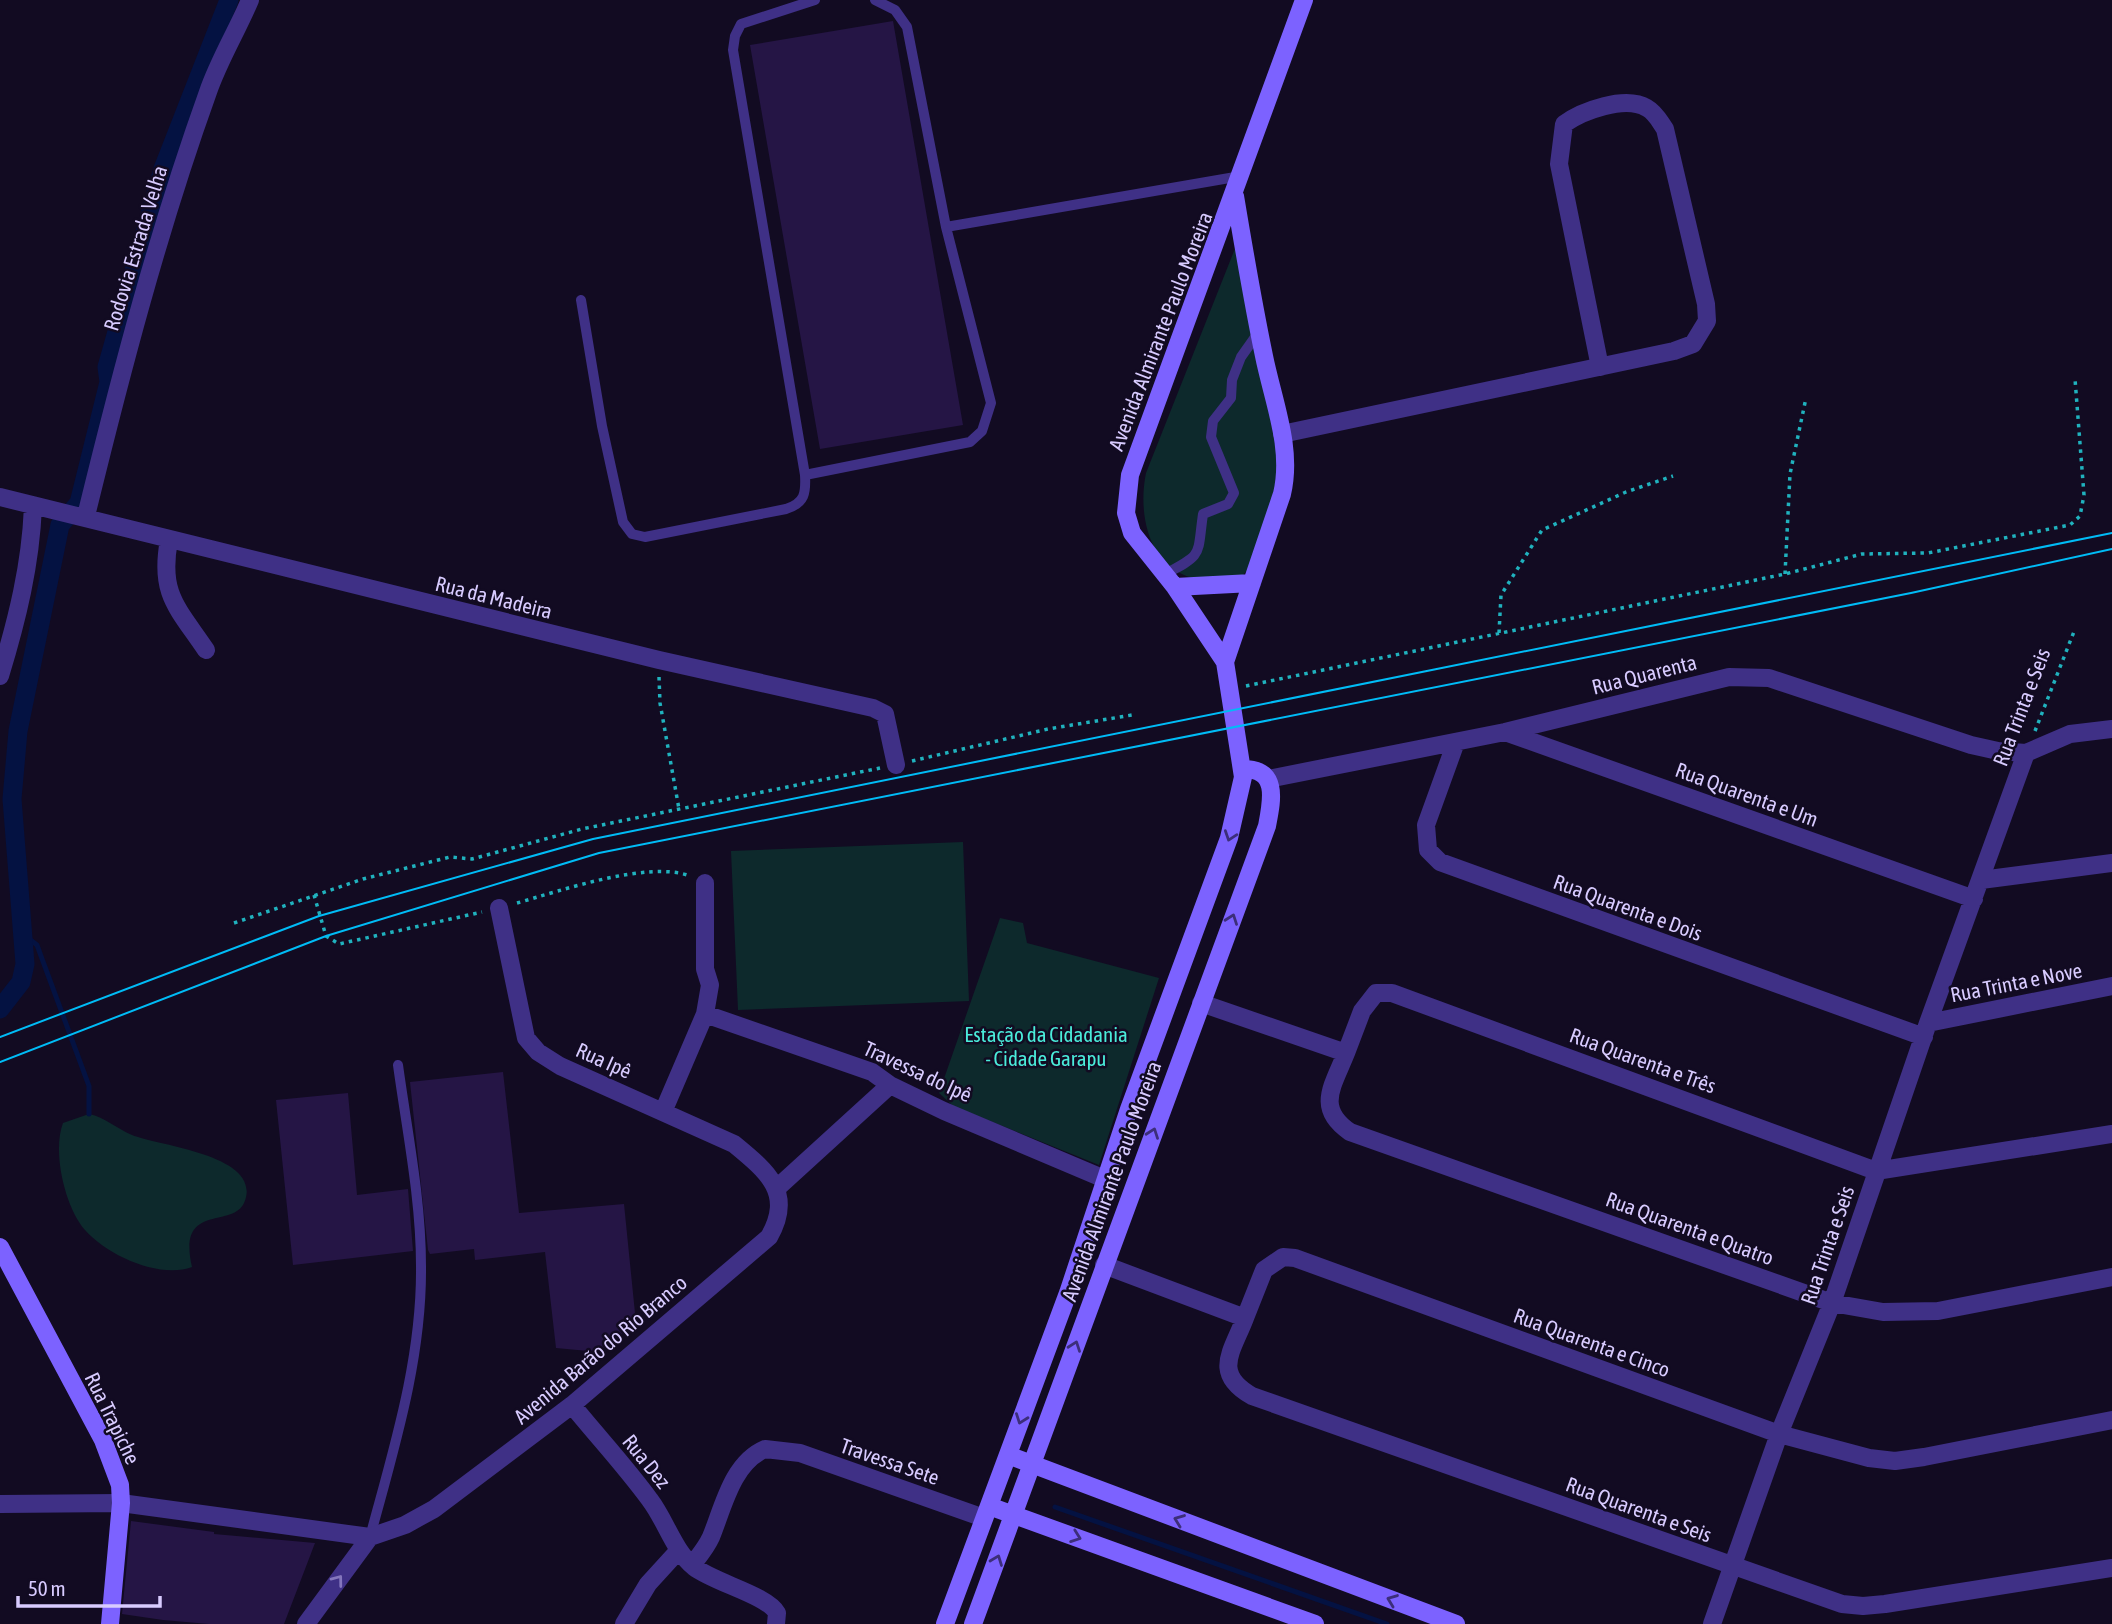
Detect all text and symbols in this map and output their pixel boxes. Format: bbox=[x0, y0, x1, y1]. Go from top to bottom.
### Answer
street label: Rodovia Estrada Velha bbox=[98, 163, 172, 333]
street label: Avenida Almirante Paulo Moreira bbox=[1103, 208, 1217, 454]
street label: Rua da Madeira bbox=[433, 571, 555, 623]
street label: Rua Trinta e Seis bbox=[1988, 645, 2054, 769]
street label: Rua Quarenta bbox=[1589, 649, 1699, 699]
street label: Rua Quarenta e Um bbox=[1672, 757, 1822, 831]
one-way arrow bbox=[1224, 829, 1238, 841]
street label: Rua Quarenta e Dois bbox=[1550, 869, 1706, 945]
one-way arrow bbox=[1224, 914, 1238, 926]
street label: Rua Trinta e Nove bbox=[1948, 957, 2084, 1007]
park label: Estação da Cidadania - Cidade Garapu bbox=[964, 1022, 1128, 1070]
street label: Rua Quarenta e Três bbox=[1567, 1022, 1719, 1098]
street label: Travessa do Ipê bbox=[860, 1036, 976, 1106]
street label: Rua Ipê bbox=[573, 1037, 635, 1083]
street label: Avenida Almirante Paulo Moreira bbox=[1056, 1058, 1166, 1304]
one-way arrow bbox=[1145, 1127, 1159, 1139]
street label: Rua Trinta e Seis bbox=[1795, 1182, 1859, 1308]
street label: Rua Quarenta e Quatro bbox=[1603, 1186, 1777, 1270]
street label: Avenida Barão do Rio Branco bbox=[509, 1270, 691, 1428]
street label: Rua Quarenta e Cinco bbox=[1511, 1303, 1673, 1381]
one-way arrow bbox=[1067, 1341, 1081, 1353]
street label: Rua Trapiche bbox=[81, 1368, 145, 1468]
one-way arrow bbox=[1015, 1412, 1029, 1424]
street label: Rua Dez bbox=[618, 1429, 676, 1493]
street label: Travessa Sete bbox=[838, 1433, 942, 1489]
street label: Rua Quarenta e Seis bbox=[1563, 1472, 1715, 1546]
one-way arrow bbox=[1173, 1515, 1185, 1529]
one-way arrow bbox=[1069, 1529, 1081, 1543]
one-way arrow bbox=[988, 1555, 1002, 1567]
scale bar bbox=[18, 1564, 159, 1608]
one-way arrow bbox=[329, 1575, 342, 1588]
text: 50 m bbox=[28, 1576, 66, 1600]
one-way arrow bbox=[1386, 1594, 1398, 1608]

